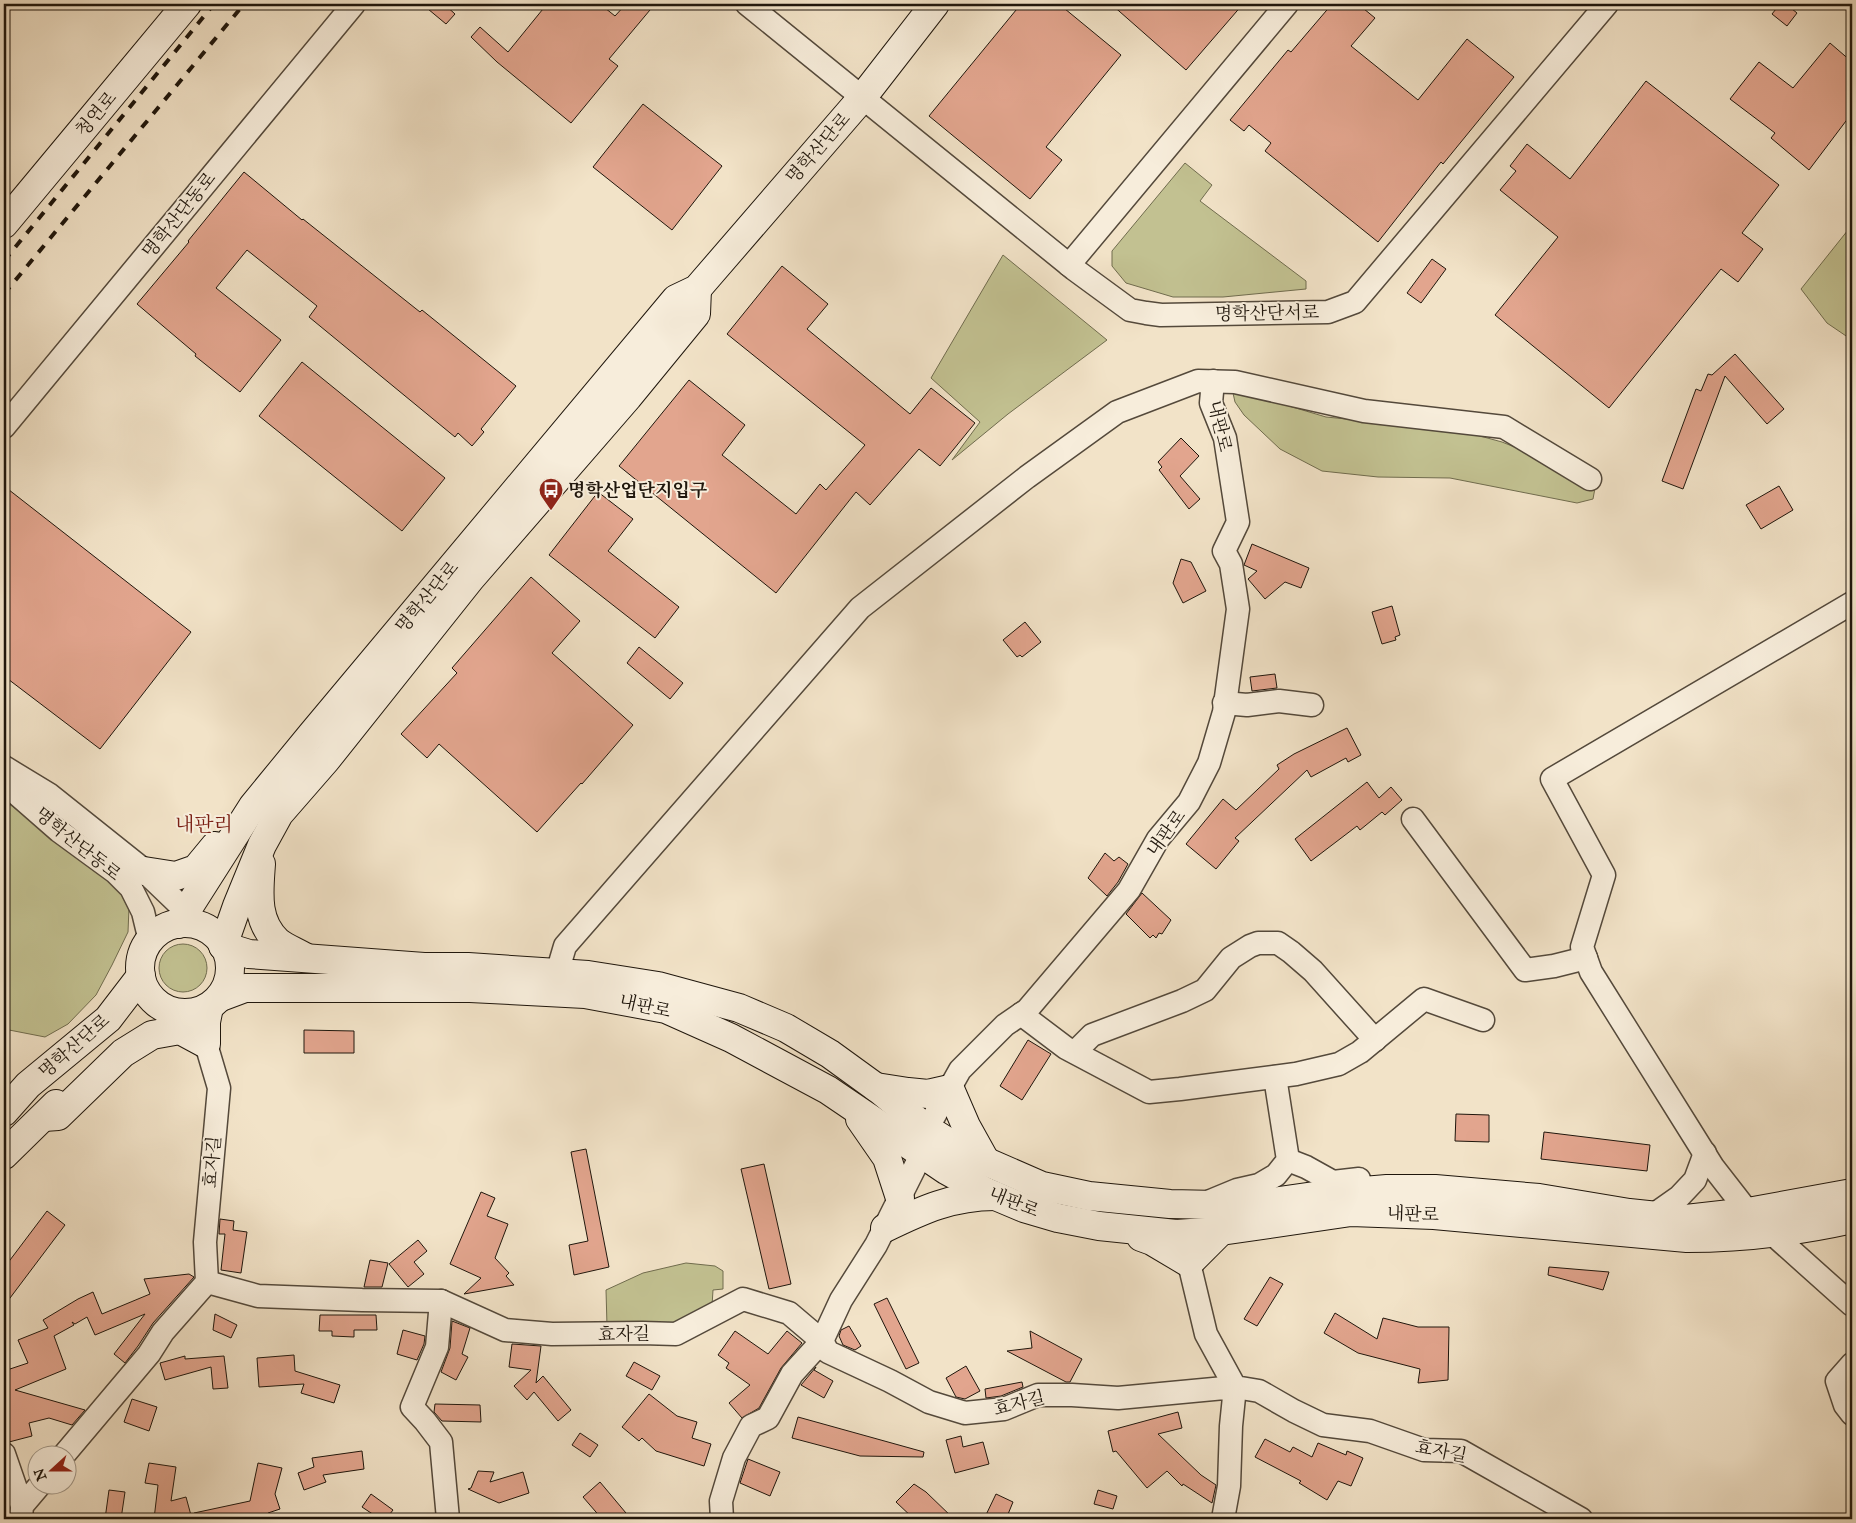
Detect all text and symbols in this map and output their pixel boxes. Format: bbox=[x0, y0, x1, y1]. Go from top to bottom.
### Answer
street label: 청연로 bbox=[71, 87, 121, 141]
street label: 명학산단로 bbox=[781, 108, 855, 188]
street label: 명학산단동로 bbox=[138, 168, 220, 262]
street label: 명학산단서로 bbox=[1215, 301, 1319, 325]
street label: 내판로 bbox=[1203, 398, 1237, 454]
bus stop icon: 명학산업단지입구 bbox=[538, 477, 564, 511]
place label: 명학산업단지입구 bbox=[568, 479, 708, 501]
street label: 명학산단로 bbox=[391, 557, 463, 637]
street label: 명학산단동로 bbox=[31, 803, 125, 885]
street label: 내판로 bbox=[1142, 805, 1190, 861]
district label: 내판리 bbox=[175, 812, 233, 836]
street label: 내판로 bbox=[617, 989, 673, 1023]
street label: 명학산단로 bbox=[34, 1009, 114, 1083]
street label: 효자길 bbox=[199, 1135, 225, 1189]
street label: 내판로 bbox=[986, 1182, 1042, 1222]
street label: 내판로 bbox=[1387, 1202, 1439, 1226]
street label: 효자길 bbox=[598, 1323, 650, 1345]
street label: 효자길 bbox=[991, 1386, 1047, 1420]
street label: 효자길 bbox=[1413, 1435, 1469, 1467]
north arrow bbox=[28, 1446, 78, 1496]
text: N bbox=[30, 1466, 50, 1483]

